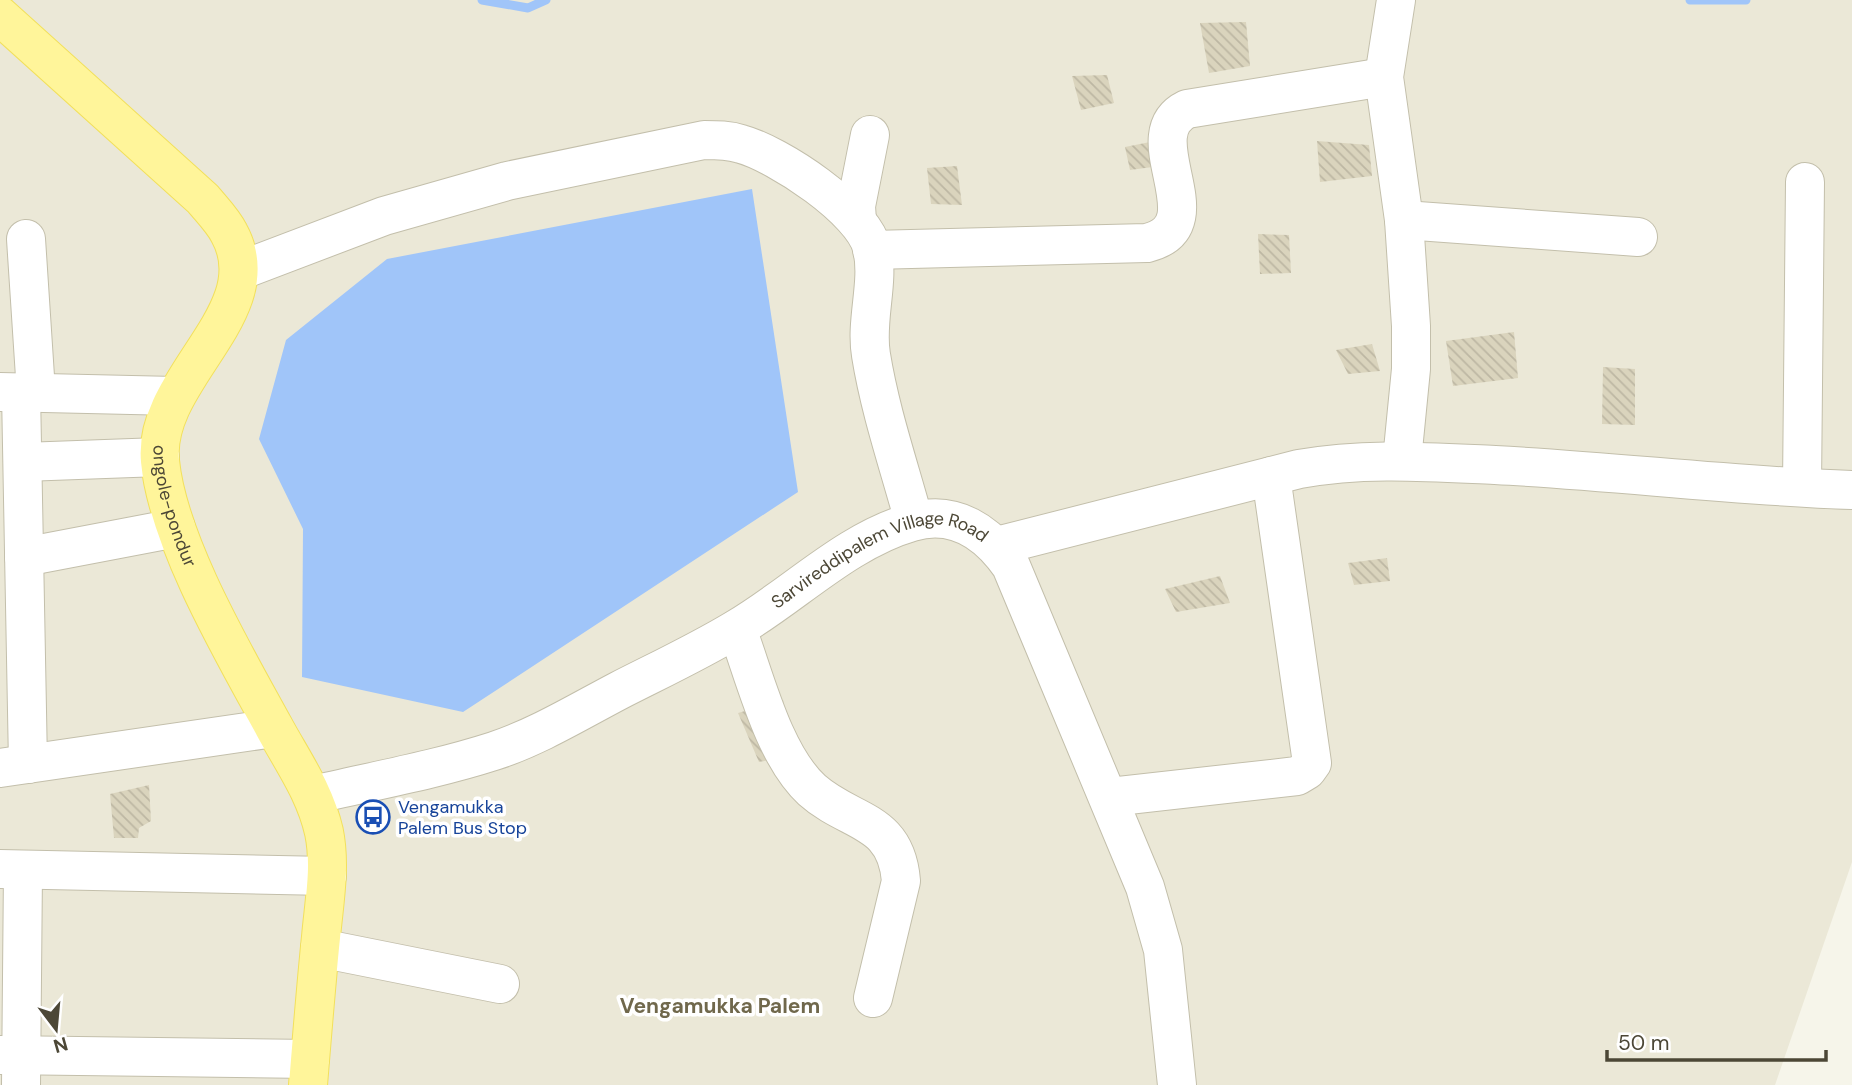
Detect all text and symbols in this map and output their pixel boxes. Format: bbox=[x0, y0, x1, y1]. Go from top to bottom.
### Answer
street label: ongole-pondur bbox=[147, 445, 202, 571]
street label: Sarvireddipalem Village Road bbox=[766, 506, 993, 614]
place label: Vengamukka Palem Bus Stop bbox=[398, 795, 527, 840]
bus stop icon: Vengamukka Palem Bus Stop bbox=[354, 798, 392, 836]
district label: Vengamukka Palem bbox=[620, 992, 820, 1020]
north arrow bbox=[21, 994, 91, 1064]
scale bar bbox=[1607, 1018, 1826, 1062]
text: 50 m bbox=[1618, 1029, 1669, 1057]
text: N bbox=[50, 1031, 71, 1059]

